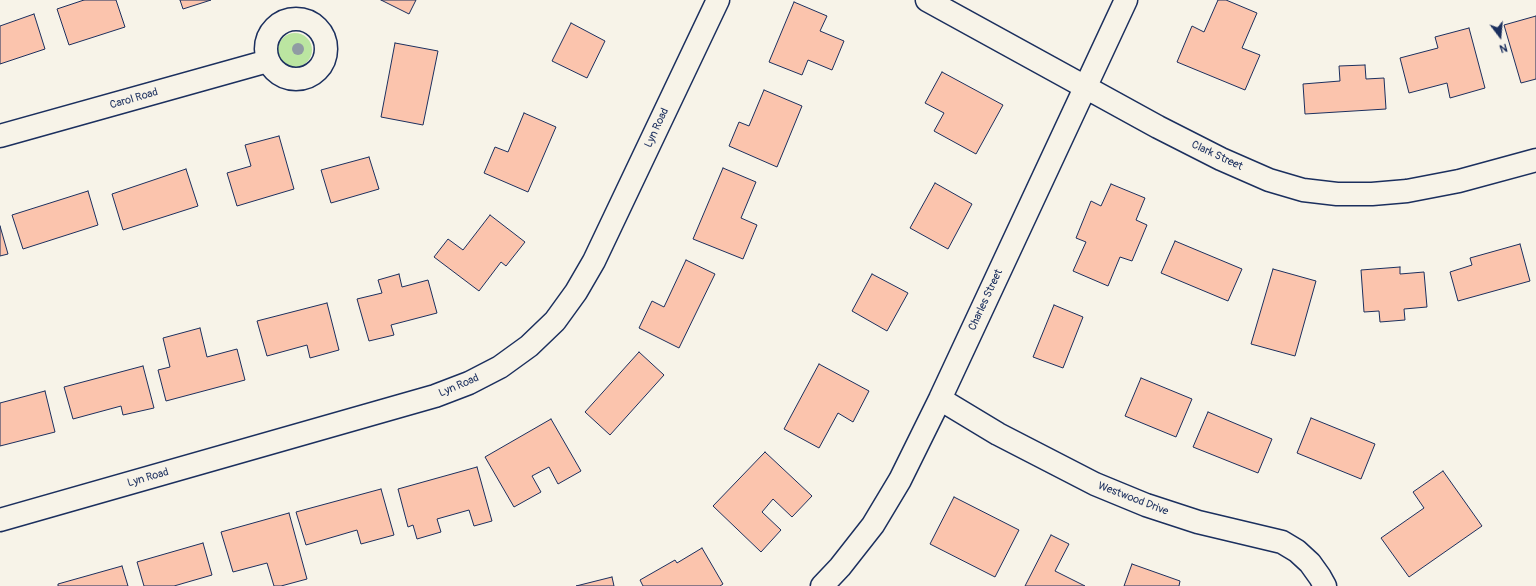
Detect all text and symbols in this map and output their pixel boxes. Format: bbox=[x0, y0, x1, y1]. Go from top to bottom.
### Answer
north arrow bbox=[1480, 16, 1520, 56]
text: N bbox=[1498, 41, 1509, 55]
street label: Carol Road bbox=[108, 86, 160, 112]
street label: Lyn Road bbox=[642, 106, 672, 150]
street label: Clark Street bbox=[1189, 138, 1245, 174]
street label: Charles Street bbox=[966, 267, 1006, 333]
street label: Lyn Road bbox=[437, 372, 481, 400]
street label: Lyn Road bbox=[126, 466, 170, 490]
street label: Westwood Drive bbox=[1096, 479, 1170, 519]

